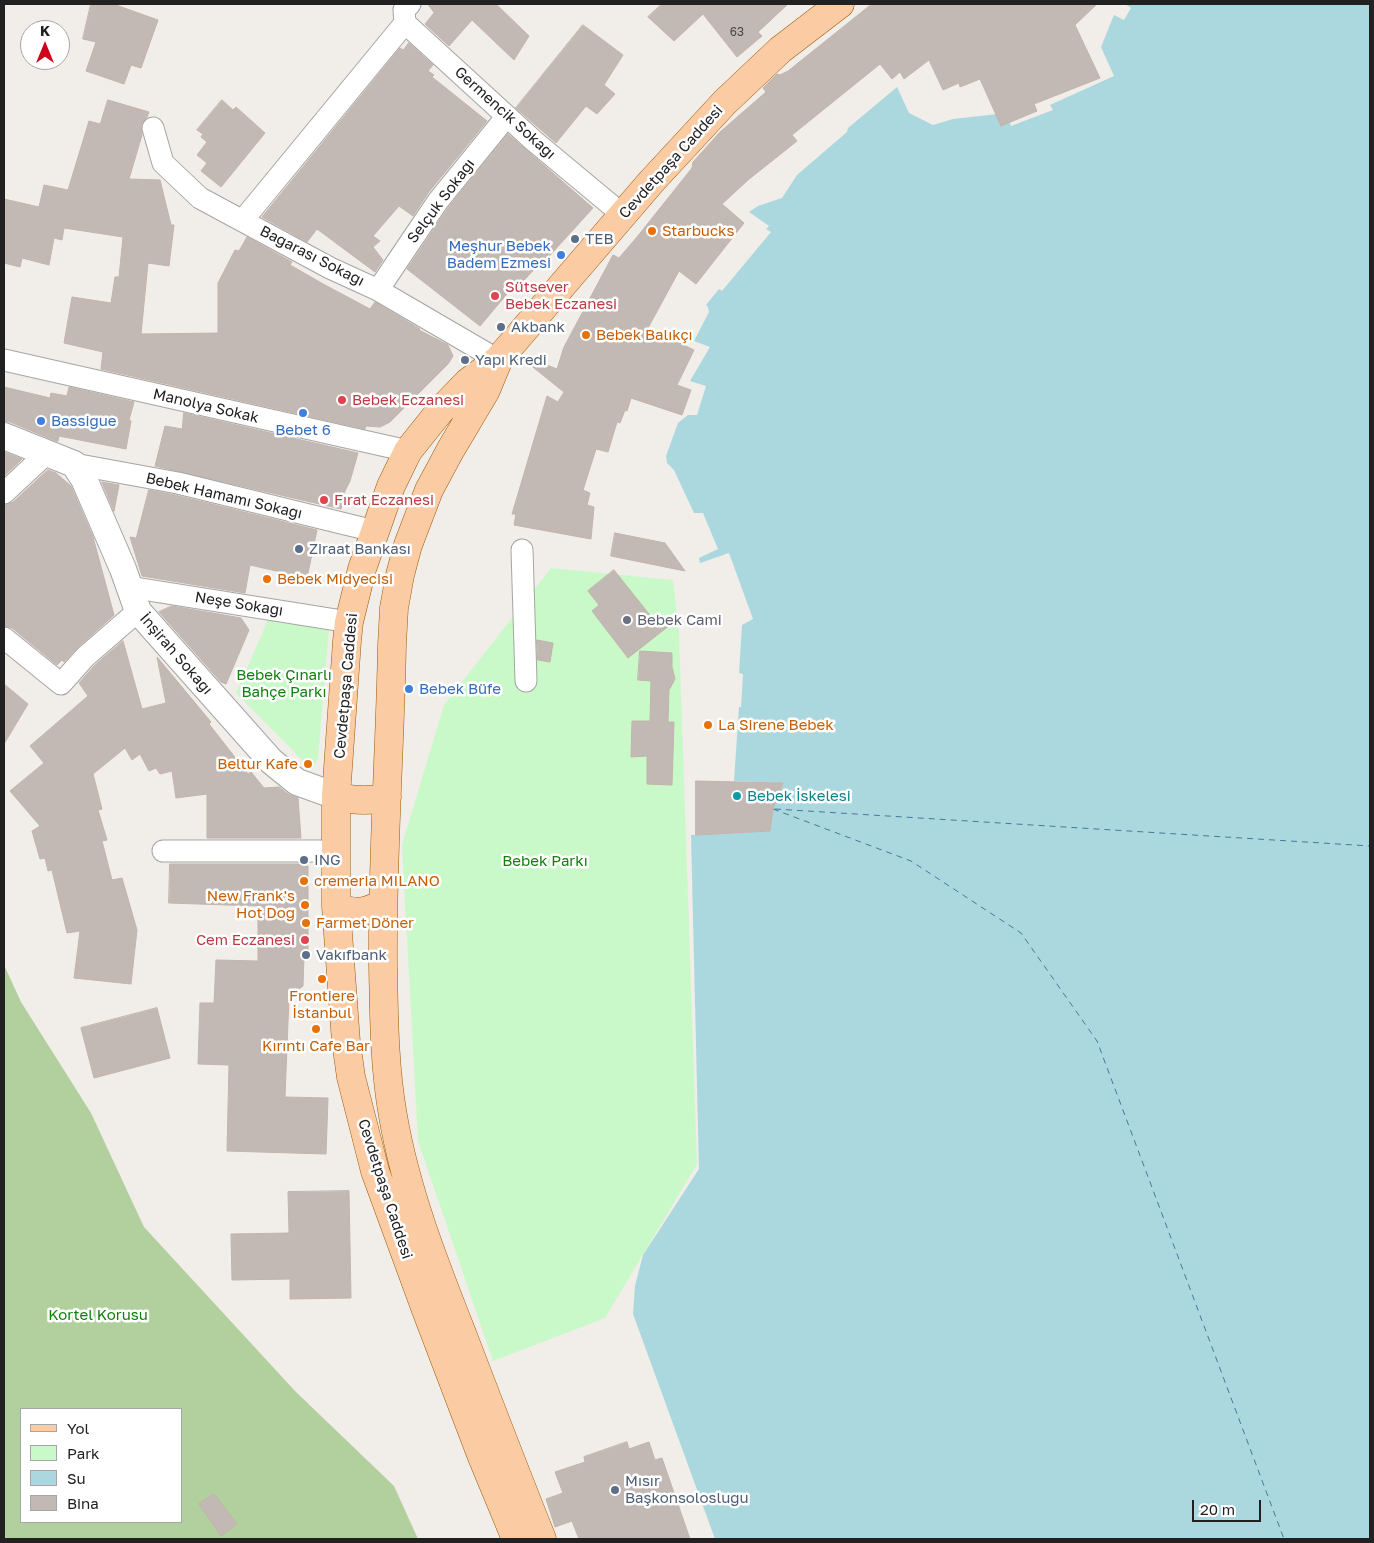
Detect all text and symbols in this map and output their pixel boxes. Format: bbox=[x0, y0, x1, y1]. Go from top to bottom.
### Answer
north arrow bbox=[20, 20, 70, 70]
text: K bbox=[40, 22, 50, 39]
house number: 63 bbox=[730, 25, 744, 39]
street label: Germencik Sokağı bbox=[451, 63, 559, 163]
street label: Cevdetpaşa Caddesi bbox=[615, 102, 727, 222]
street label: Selçuk Sokağı bbox=[403, 155, 479, 247]
street label: Bağarası Sokağı bbox=[257, 222, 367, 290]
place label: Starbucks bbox=[662, 222, 735, 240]
marker: Starbucks bbox=[646, 225, 658, 237]
place label: TEB bbox=[585, 230, 613, 248]
marker: TEB bbox=[569, 233, 581, 245]
place label: Meşhur Bebek Badem Ezmesi bbox=[447, 237, 551, 272]
marker: Meşhur Bebek Badem Ezmesi bbox=[555, 249, 567, 261]
place label: Sütsever Bebek Eczanesi bbox=[505, 278, 617, 313]
marker: Sütsever Bebek Eczanesi bbox=[489, 290, 501, 302]
place label: Akbank bbox=[511, 318, 565, 336]
marker: Akbank bbox=[495, 321, 507, 333]
place label: Bebek Balıkçı bbox=[596, 326, 693, 344]
marker: Bebek Balıkçı bbox=[580, 329, 592, 341]
place label: Yapı Kredi bbox=[475, 351, 547, 369]
marker: Yapı Kredi bbox=[459, 354, 471, 366]
street label: Manolya Sokak bbox=[151, 385, 261, 427]
place label: Bebek Eczanesi bbox=[352, 391, 464, 409]
marker: Bebek Eczanesi bbox=[336, 394, 348, 406]
marker: Bebet 6 bbox=[297, 407, 309, 419]
place label: Bassigue bbox=[51, 412, 116, 430]
marker: Bassigue bbox=[35, 415, 47, 427]
place label: Bebet 6 bbox=[275, 421, 331, 439]
street label: Bebek Hamamı Sokağı bbox=[144, 469, 304, 523]
place label: Fırat Eczanesi bbox=[334, 491, 434, 509]
marker: Fırat Eczanesi bbox=[318, 494, 330, 506]
place label: Ziraat Bankası bbox=[309, 540, 411, 558]
marker: Ziraat Bankası bbox=[293, 543, 305, 555]
place label: Bebek Midyecisi bbox=[277, 570, 393, 588]
marker: Bebek Midyecisi bbox=[261, 573, 273, 585]
street label: Neşe Sokağı bbox=[194, 588, 284, 620]
street label: İnşirah Sokağı bbox=[136, 610, 216, 698]
place label: Bebek Cami bbox=[637, 611, 722, 629]
street label: Cevdetpaşa Caddesi bbox=[331, 612, 361, 760]
marker: Bebek Cami bbox=[621, 614, 633, 626]
park label: Bebek Çınarlı Bahçe Parkı bbox=[236, 666, 332, 701]
place label: Bebek Büfe bbox=[419, 680, 501, 698]
marker: Bebek Büfe bbox=[403, 683, 415, 695]
place label: La Sirene Bebek bbox=[718, 716, 834, 734]
marker: La Sirene Bebek bbox=[702, 719, 714, 731]
place label: Beltur Kafe bbox=[217, 755, 298, 773]
marker: Beltur Kafe bbox=[302, 758, 314, 770]
place label: Bebek İskelesi bbox=[747, 787, 851, 805]
marker: Bebek İskelesi bbox=[731, 790, 743, 802]
place label: ING bbox=[314, 851, 341, 869]
park label: Bebek Parkı bbox=[502, 852, 588, 870]
marker: ING bbox=[298, 854, 310, 866]
place label: cremeria MILANO bbox=[314, 872, 440, 890]
marker: cremeria MILANO bbox=[298, 875, 310, 887]
place label: New Frank's Hot Dog bbox=[207, 887, 295, 922]
marker: New Frank's Hot Dog bbox=[299, 899, 311, 911]
place label: Farmet Döner bbox=[316, 914, 414, 932]
marker: Farmet Döner bbox=[300, 917, 312, 929]
place label: Cem Eczanesi bbox=[196, 931, 295, 949]
marker: Cem Eczanesi bbox=[299, 934, 311, 946]
place label: Vakıfbank bbox=[316, 946, 387, 964]
marker: Vakıfbank bbox=[300, 949, 312, 961]
marker: Frontiere İstanbul bbox=[316, 973, 328, 985]
place label: Frontiere İstanbul bbox=[289, 987, 355, 1022]
marker: Kırıntı Cafe Bar bbox=[310, 1023, 322, 1035]
place label: Kırıntı Cafe Bar bbox=[262, 1037, 370, 1055]
street label: Cevdetpaşa Caddesi bbox=[354, 1117, 416, 1261]
park label: Kortel Korusu bbox=[48, 1306, 148, 1324]
legend bbox=[20, 1408, 182, 1523]
text: Yol bbox=[67, 1419, 89, 1437]
text: Park bbox=[67, 1444, 99, 1462]
text: Su bbox=[67, 1469, 86, 1487]
place label: Mısır Başkonsolosluğu bbox=[625, 1472, 749, 1507]
marker: Mısır Başkonsolosluğu bbox=[609, 1484, 621, 1496]
scale bar bbox=[1194, 1490, 1263, 1522]
text: Bina bbox=[67, 1494, 99, 1512]
text: 20 m bbox=[1200, 1500, 1235, 1518]

